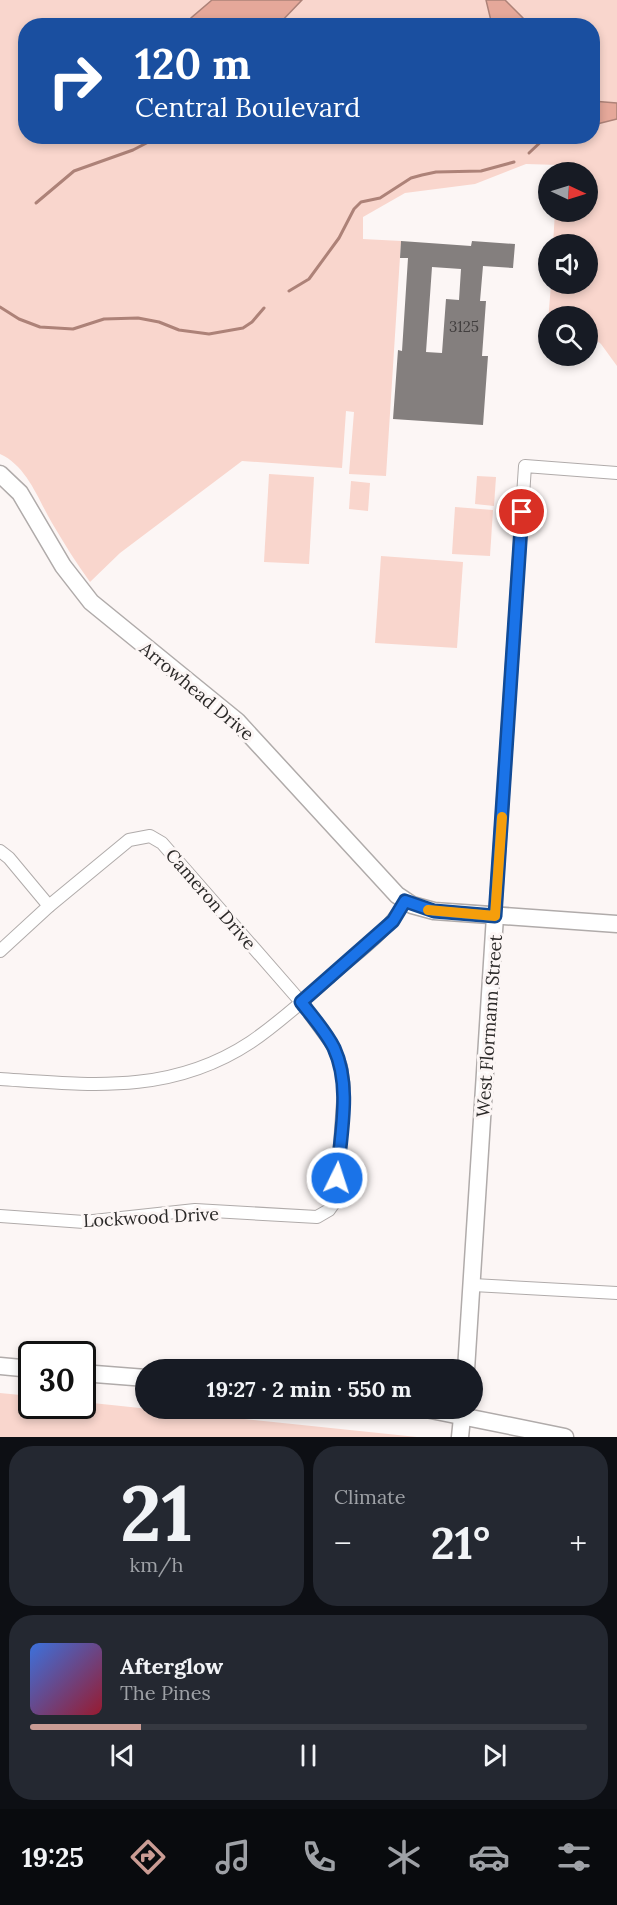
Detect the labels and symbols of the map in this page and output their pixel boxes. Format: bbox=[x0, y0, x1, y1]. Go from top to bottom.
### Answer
north arrow bbox=[538, 162, 598, 222]
house number: 3125 bbox=[449, 317, 479, 336]
pin bbox=[496, 486, 547, 537]
street label: Arrowhead Drive bbox=[135, 636, 259, 746]
street label: Cameron Drive bbox=[161, 844, 261, 954]
street label: West Flormann Street bbox=[471, 934, 507, 1118]
position arrow bbox=[305, 1146, 369, 1210]
street label: Lockwood Drive bbox=[83, 1202, 220, 1232]
speed limit sign: 30 bbox=[18, 1341, 96, 1419]

